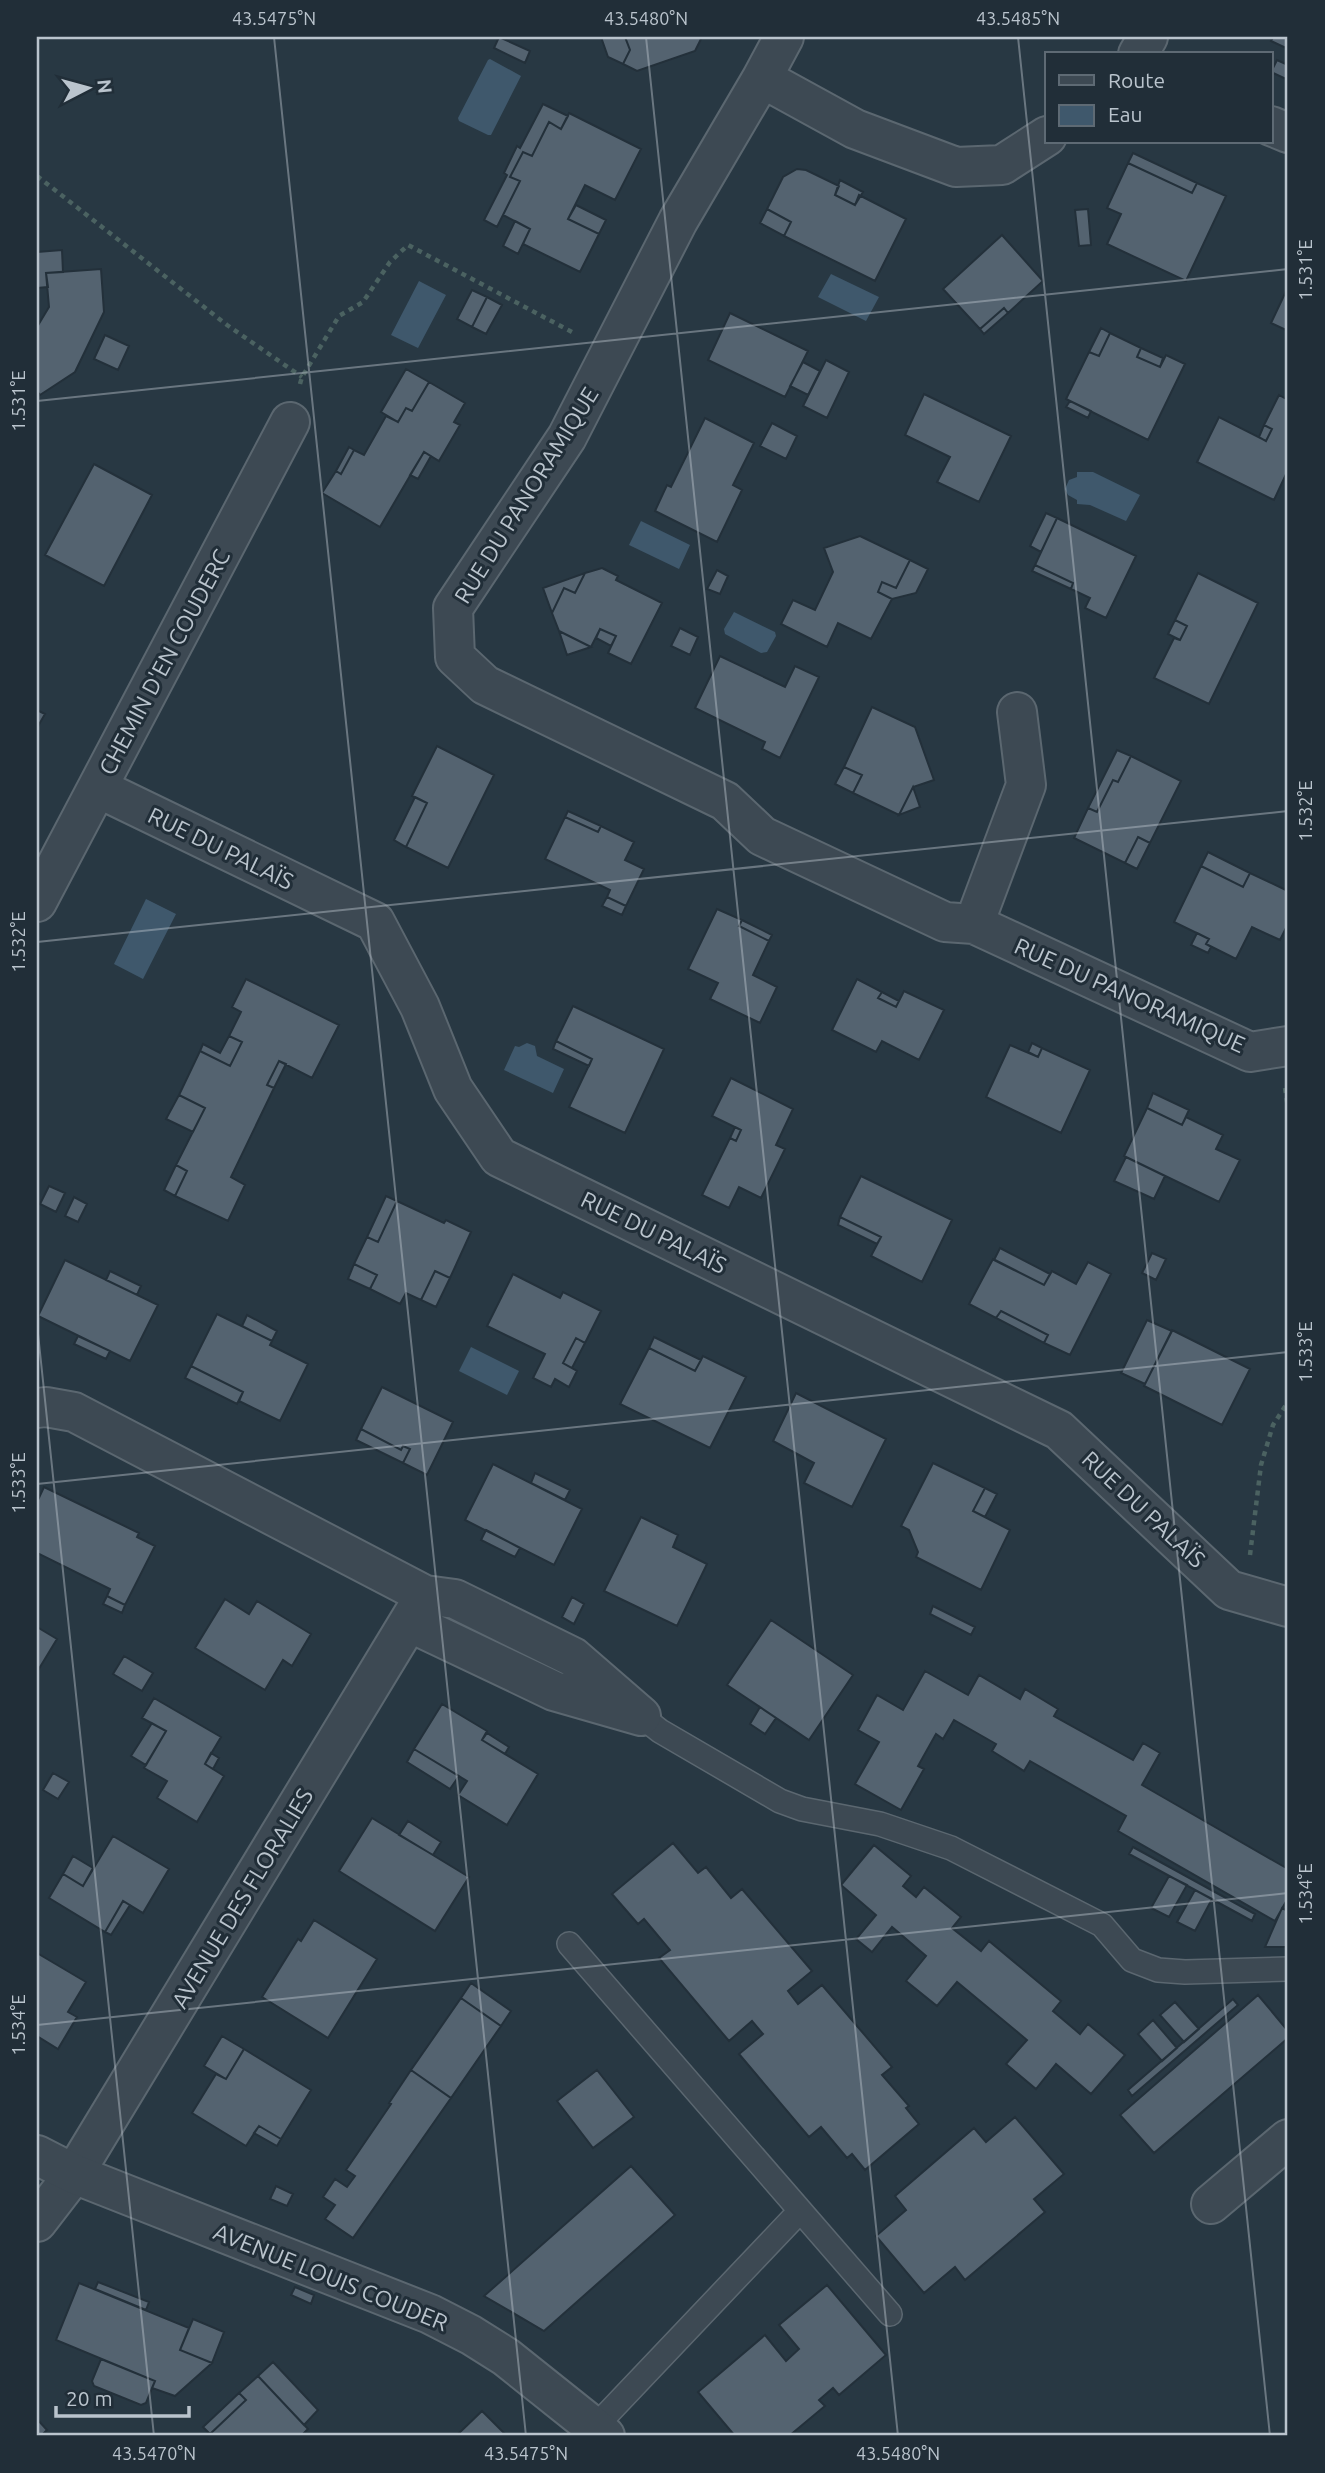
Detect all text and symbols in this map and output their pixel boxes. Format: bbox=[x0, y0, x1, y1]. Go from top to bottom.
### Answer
text: 43.5475°N bbox=[232, 8, 316, 28]
text: 43.5480°N bbox=[604, 8, 688, 28]
text: 43.5485°N bbox=[976, 8, 1060, 28]
north arrow bbox=[52, 52, 122, 122]
legend bbox=[1045, 52, 1272, 144]
text: Route bbox=[1108, 68, 1165, 92]
text: N bbox=[93, 78, 117, 94]
text: Eau bbox=[1108, 102, 1143, 126]
text: 1.531°E bbox=[1295, 240, 1315, 300]
text: 1.531°E bbox=[8, 371, 28, 431]
street label: RUE DU PANORAMIQUE bbox=[449, 382, 603, 608]
street label: CHEMIN D'EN COUDERC bbox=[94, 545, 234, 779]
text: 1.532°E bbox=[1295, 781, 1315, 841]
street label: RUE DU PALAÏS bbox=[144, 802, 298, 894]
text: 1.532°E bbox=[8, 912, 28, 972]
street label: RUE DU PANORAMIQUE bbox=[1011, 933, 1249, 1057]
street label: RUE DU PALAÏS bbox=[577, 1186, 731, 1278]
text: 1.533°E bbox=[1295, 1322, 1315, 1382]
street label: RUE DU PALAÏS bbox=[1078, 1446, 1210, 1572]
text: 1.533°E bbox=[8, 1453, 28, 1513]
street label: AVENUE DES FLORALIES bbox=[167, 1784, 317, 2012]
text: 1.534°E bbox=[1295, 1864, 1315, 1924]
text: 1.534°E bbox=[8, 1995, 28, 2055]
street label: AVENUE LOUIS COUDER bbox=[210, 2219, 452, 2335]
scale bar bbox=[56, 2375, 189, 2419]
text: 20 m bbox=[66, 2386, 113, 2410]
text: 43.5470°N bbox=[112, 2443, 196, 2463]
text: 43.5475°N bbox=[484, 2443, 568, 2463]
text: 43.5480°N bbox=[856, 2443, 940, 2463]

